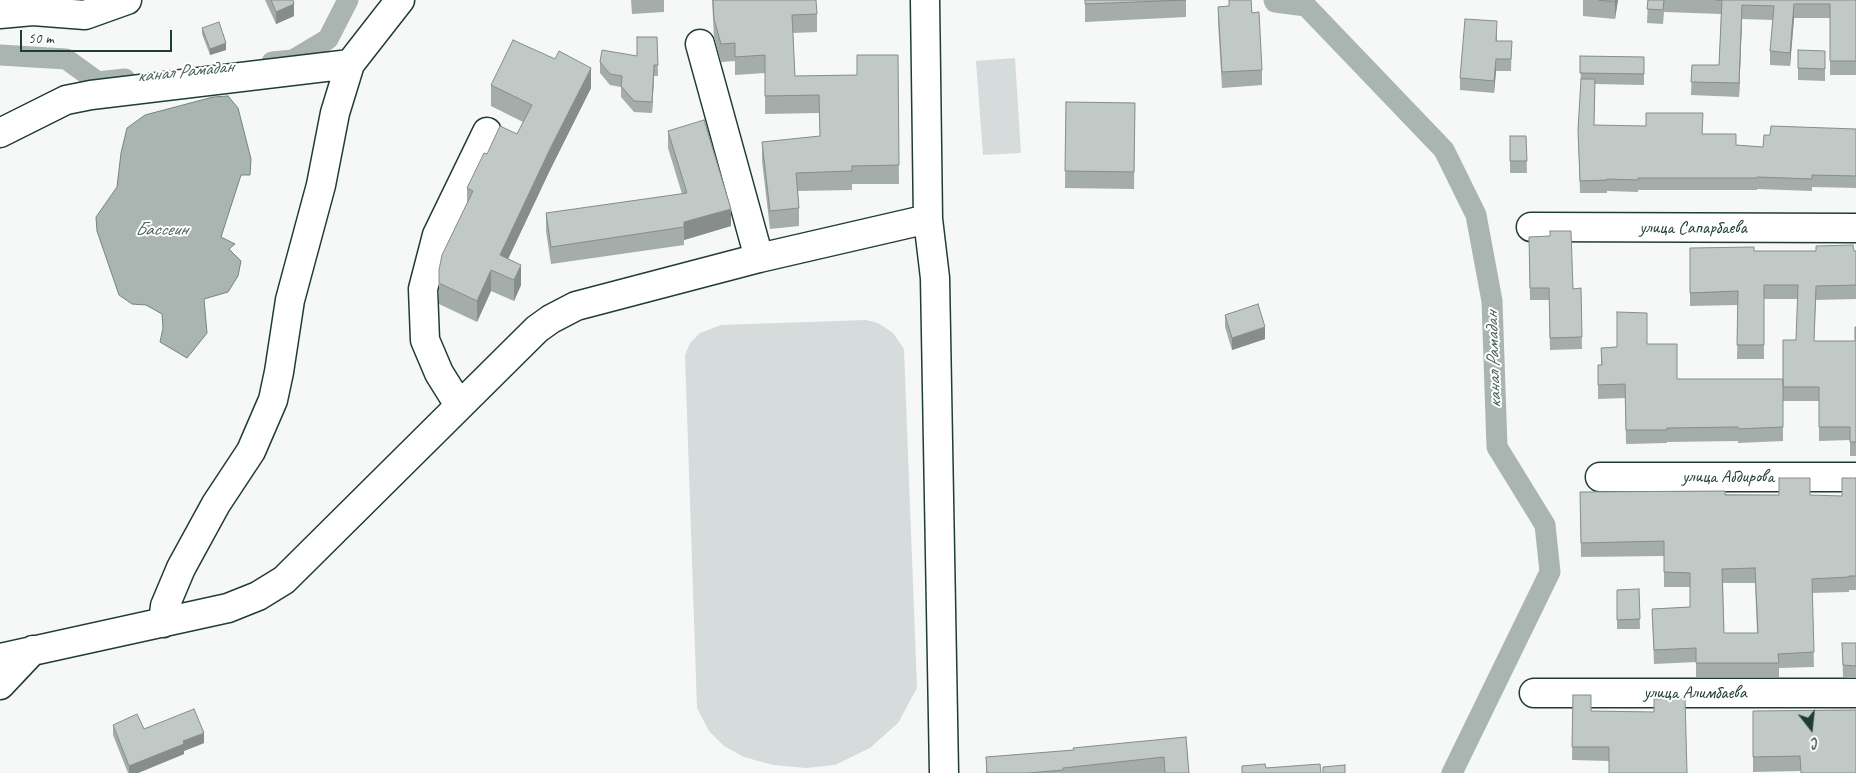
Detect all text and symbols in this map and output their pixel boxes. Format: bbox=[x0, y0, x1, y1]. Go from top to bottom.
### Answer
scale bar bbox=[22, 20, 175, 52]
text: 50 m bbox=[28, 29, 54, 48]
water label: канал Рамадан bbox=[136, 56, 234, 88]
street label: улица Сапарбаева bbox=[1639, 217, 1747, 239]
water label: Бассеин bbox=[135, 219, 187, 241]
water label: канал Рамадан bbox=[1481, 311, 1507, 409]
street label: улица Абдирова bbox=[1682, 466, 1774, 488]
street label: улица Алимбаева bbox=[1643, 682, 1747, 704]
north arrow bbox=[1786, 703, 1836, 753]
text: С bbox=[1810, 734, 1821, 752]

